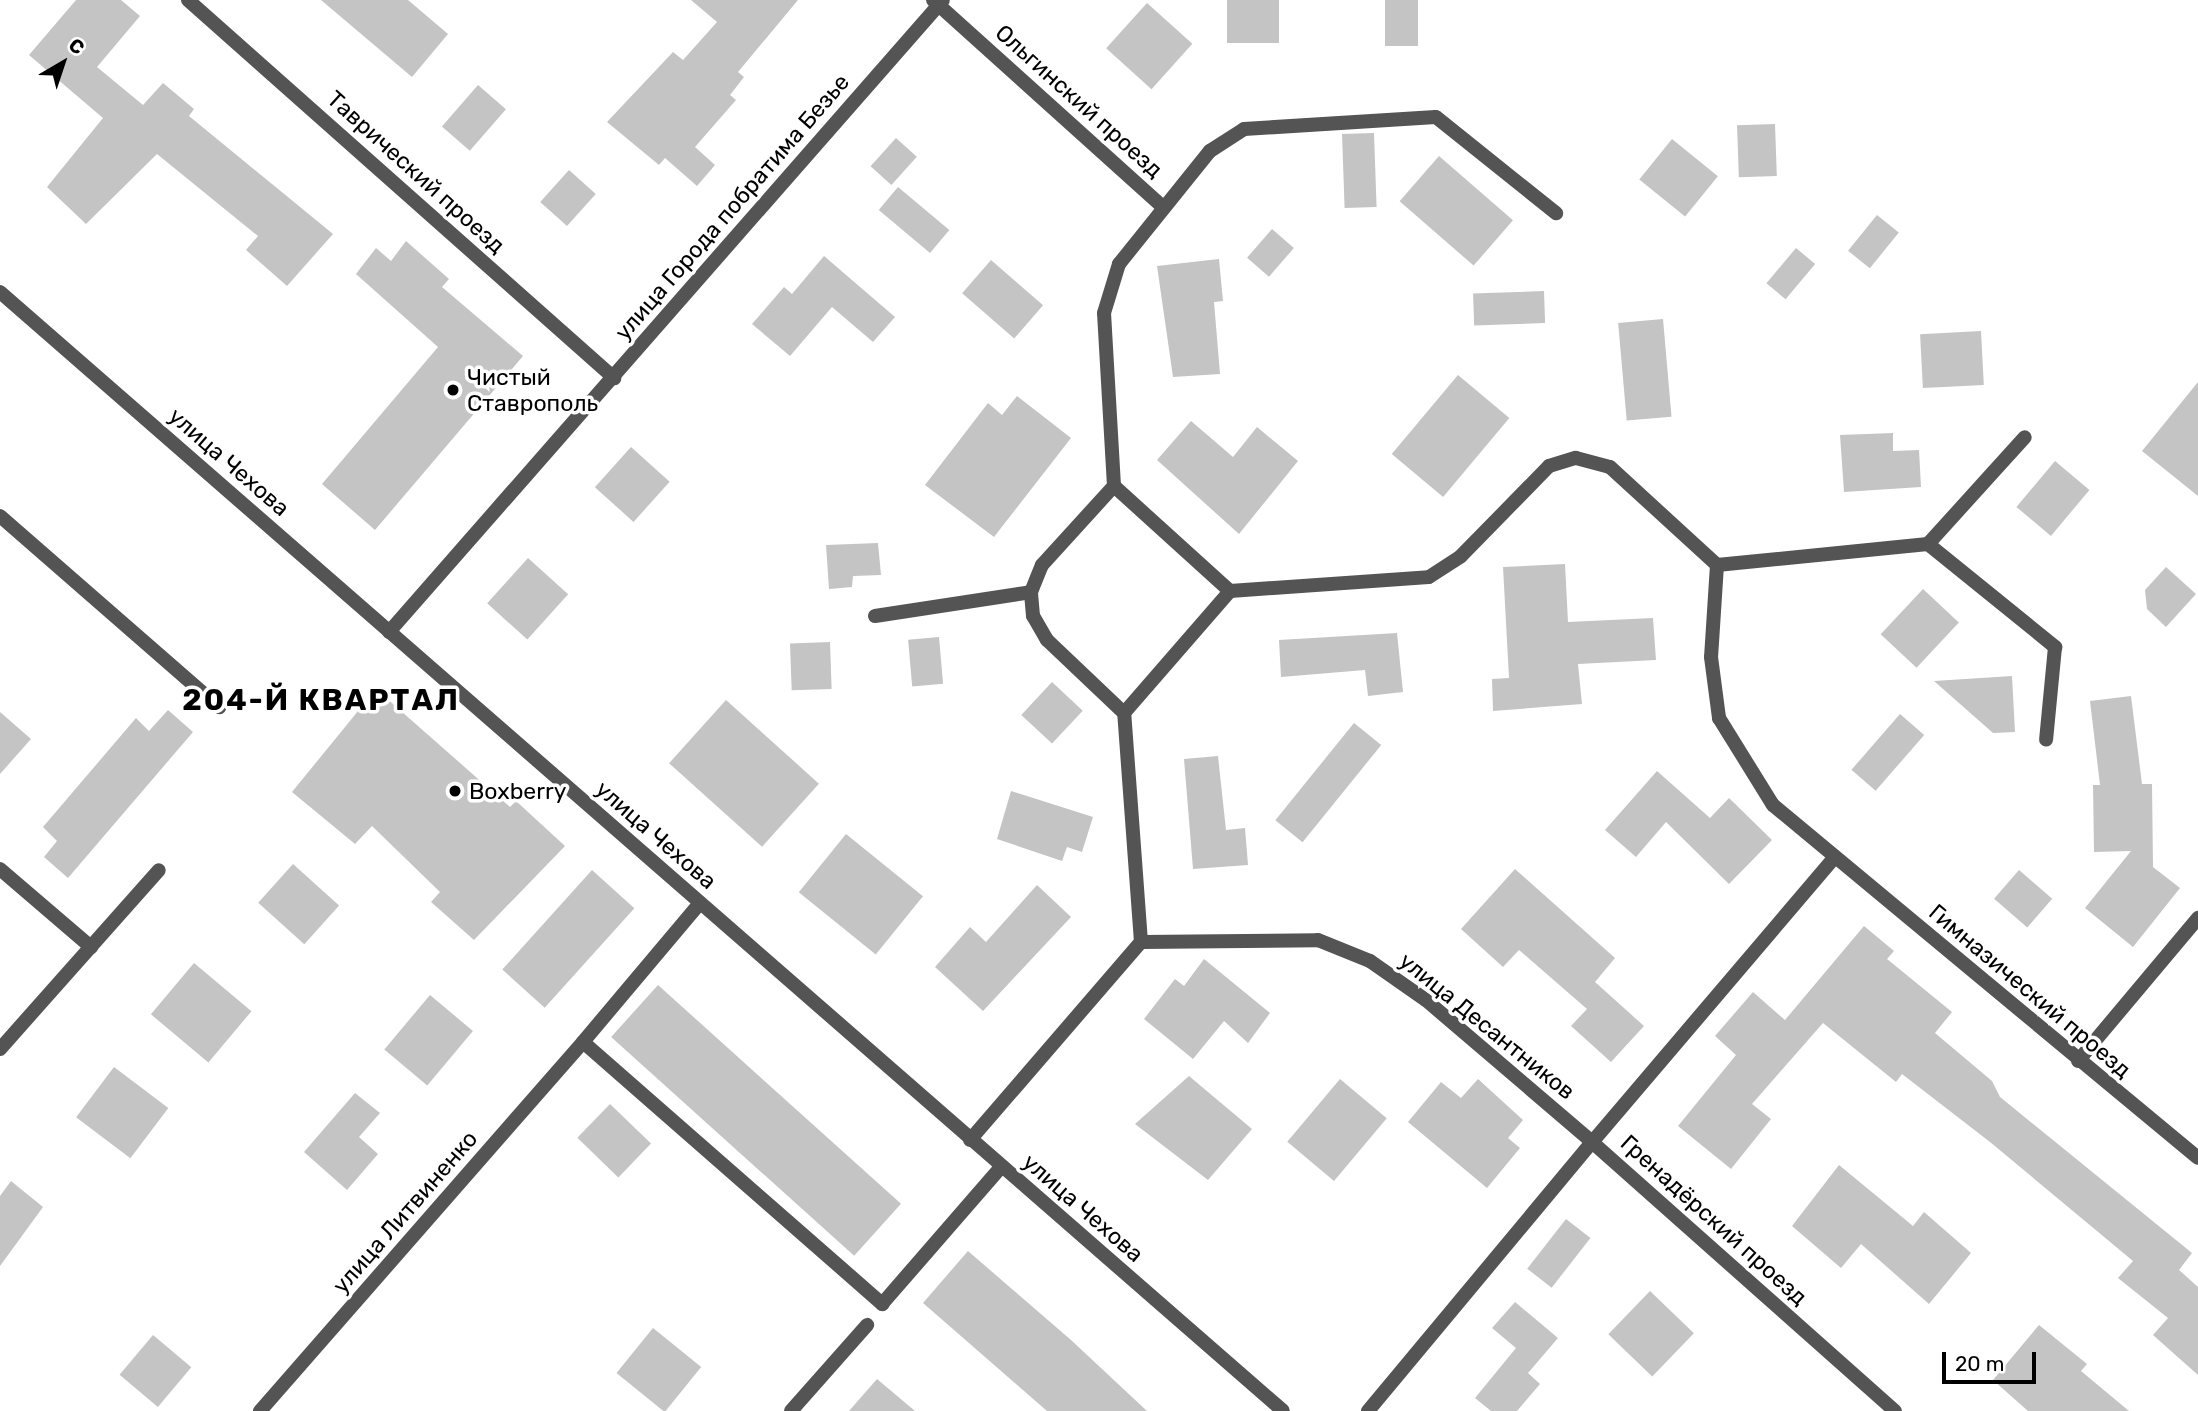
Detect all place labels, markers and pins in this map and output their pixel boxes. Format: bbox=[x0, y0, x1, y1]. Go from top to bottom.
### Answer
place label: Чистый Ставрополь bbox=[467, 363, 598, 417]
marker: Чистый Ставрополь bbox=[445, 382, 461, 398]
place label: Boxberry bbox=[469, 777, 566, 805]
marker: Boxberry bbox=[447, 783, 463, 799]

